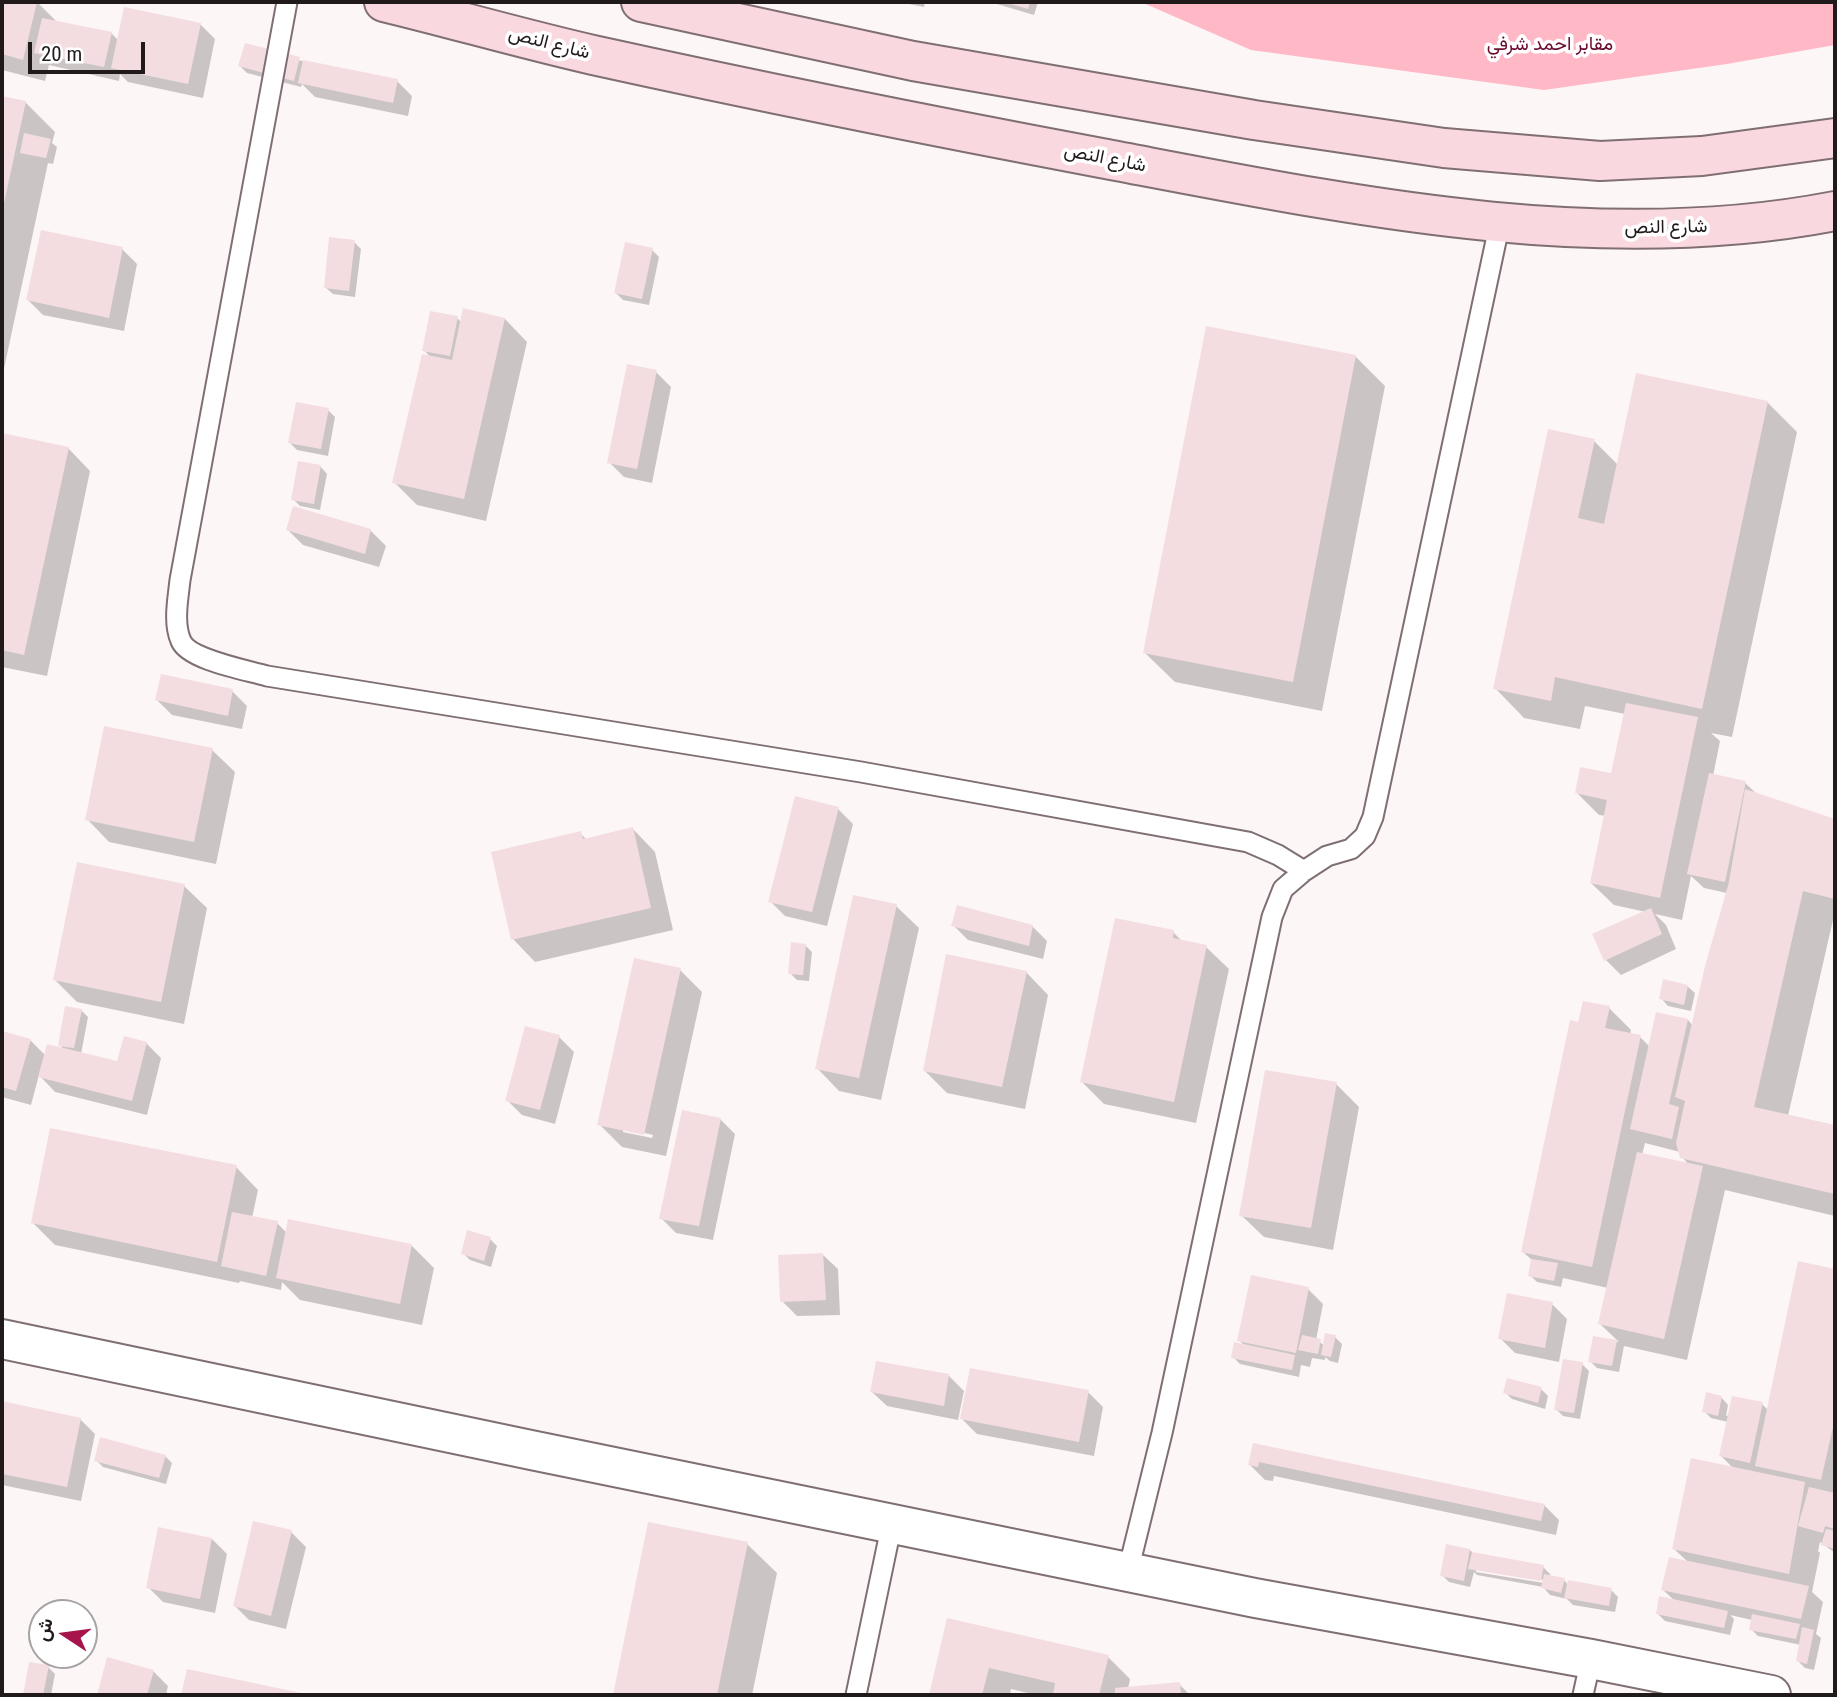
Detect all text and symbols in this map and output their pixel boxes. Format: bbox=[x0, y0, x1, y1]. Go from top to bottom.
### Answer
street label: شارع النص bbox=[506, 23, 592, 65]
scale bar bbox=[32, 28, 149, 72]
park label: مقابر احمد شرفي bbox=[1487, 34, 1613, 56]
text: 20 m bbox=[41, 42, 82, 66]
street label: شارع النص bbox=[1062, 140, 1148, 178]
street label: شارع النص bbox=[1624, 216, 1708, 240]
north arrow bbox=[28, 1599, 98, 1669]
text: ش bbox=[30, 1616, 58, 1643]

